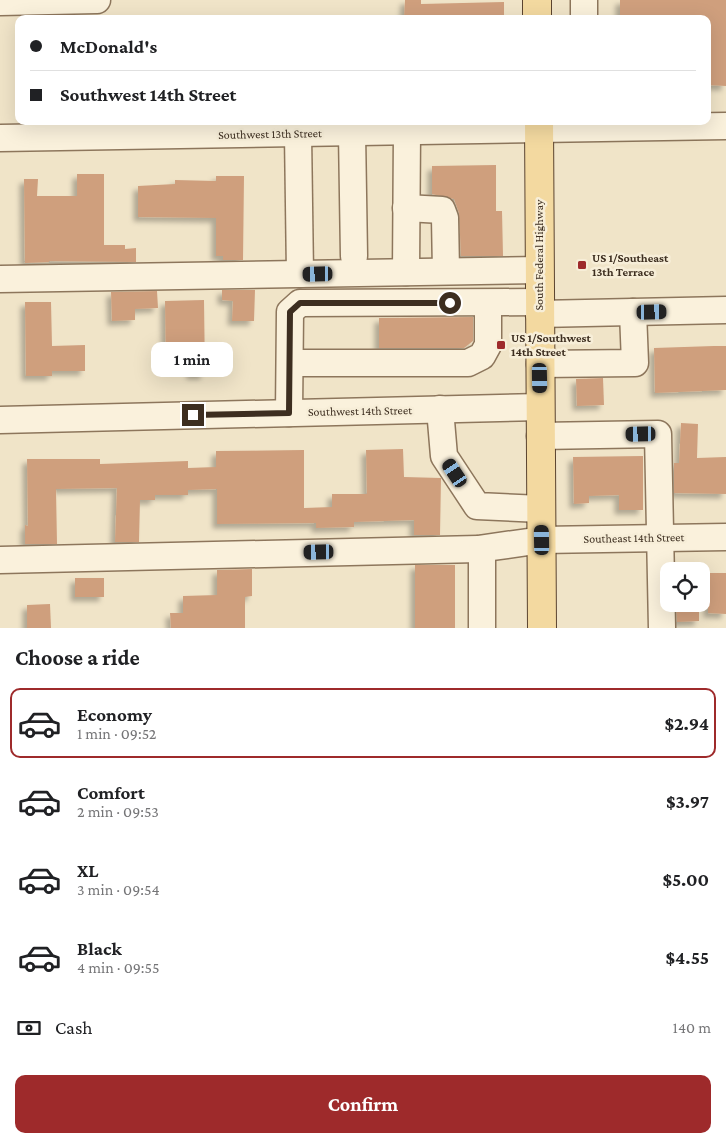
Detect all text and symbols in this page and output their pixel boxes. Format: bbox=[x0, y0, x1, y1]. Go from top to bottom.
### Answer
text: McDonald's bbox=[60, 36, 157, 57]
text: Southwest 14th Street bbox=[60, 84, 236, 105]
street label: Southwest 13th Street bbox=[218, 126, 323, 142]
street label: South Federal Highway bbox=[532, 199, 546, 311]
place label: US 1/Southeast 13th Terrace bbox=[592, 251, 669, 279]
marker: US 1/Southeast 13th Terrace bbox=[576, 259, 588, 271]
car bbox=[302, 266, 333, 282]
route start bbox=[439, 292, 461, 314]
car bbox=[636, 304, 667, 320]
place label: US 1/Southwest 14th Street bbox=[511, 331, 591, 359]
marker: US 1/Southwest 14th Street bbox=[495, 339, 507, 351]
callout: 1 min bbox=[152, 342, 234, 378]
text: 1 min bbox=[174, 351, 210, 368]
car bbox=[532, 363, 547, 393]
street label: Southwest 14th Street bbox=[308, 403, 413, 419]
route end bbox=[182, 404, 204, 426]
car bbox=[625, 426, 656, 442]
car bbox=[440, 456, 469, 490]
car bbox=[534, 525, 549, 555]
street label: Southeast 14th Street bbox=[583, 530, 686, 546]
car bbox=[303, 544, 334, 560]
map controls bbox=[660, 562, 710, 612]
button: locate bbox=[660, 562, 710, 612]
text: Choose a ride bbox=[15, 645, 140, 670]
icon: car bbox=[17, 701, 62, 746]
text: Economy bbox=[77, 704, 152, 725]
text: $2.94 bbox=[664, 713, 709, 734]
text: 1 min · 09:52 bbox=[77, 725, 156, 742]
icon: car bbox=[17, 779, 62, 824]
text: Comfort bbox=[77, 782, 145, 803]
text: $3.97 bbox=[666, 791, 709, 812]
text: 2 min · 09:53 bbox=[77, 803, 159, 820]
icon: car bbox=[17, 857, 62, 902]
text: XL bbox=[77, 860, 99, 881]
text: $5.00 bbox=[662, 869, 709, 890]
text: 3 min · 09:54 bbox=[77, 881, 160, 898]
icon: car bbox=[17, 935, 62, 980]
text: Black bbox=[77, 938, 122, 959]
text: $4.55 bbox=[666, 947, 709, 968]
text: 4 min · 09:55 bbox=[77, 959, 159, 976]
icon: cash bbox=[15, 1014, 43, 1042]
text: Cash bbox=[55, 1017, 93, 1038]
text: 140 m bbox=[673, 1019, 711, 1036]
button: Confirm bbox=[15, 1075, 711, 1133]

